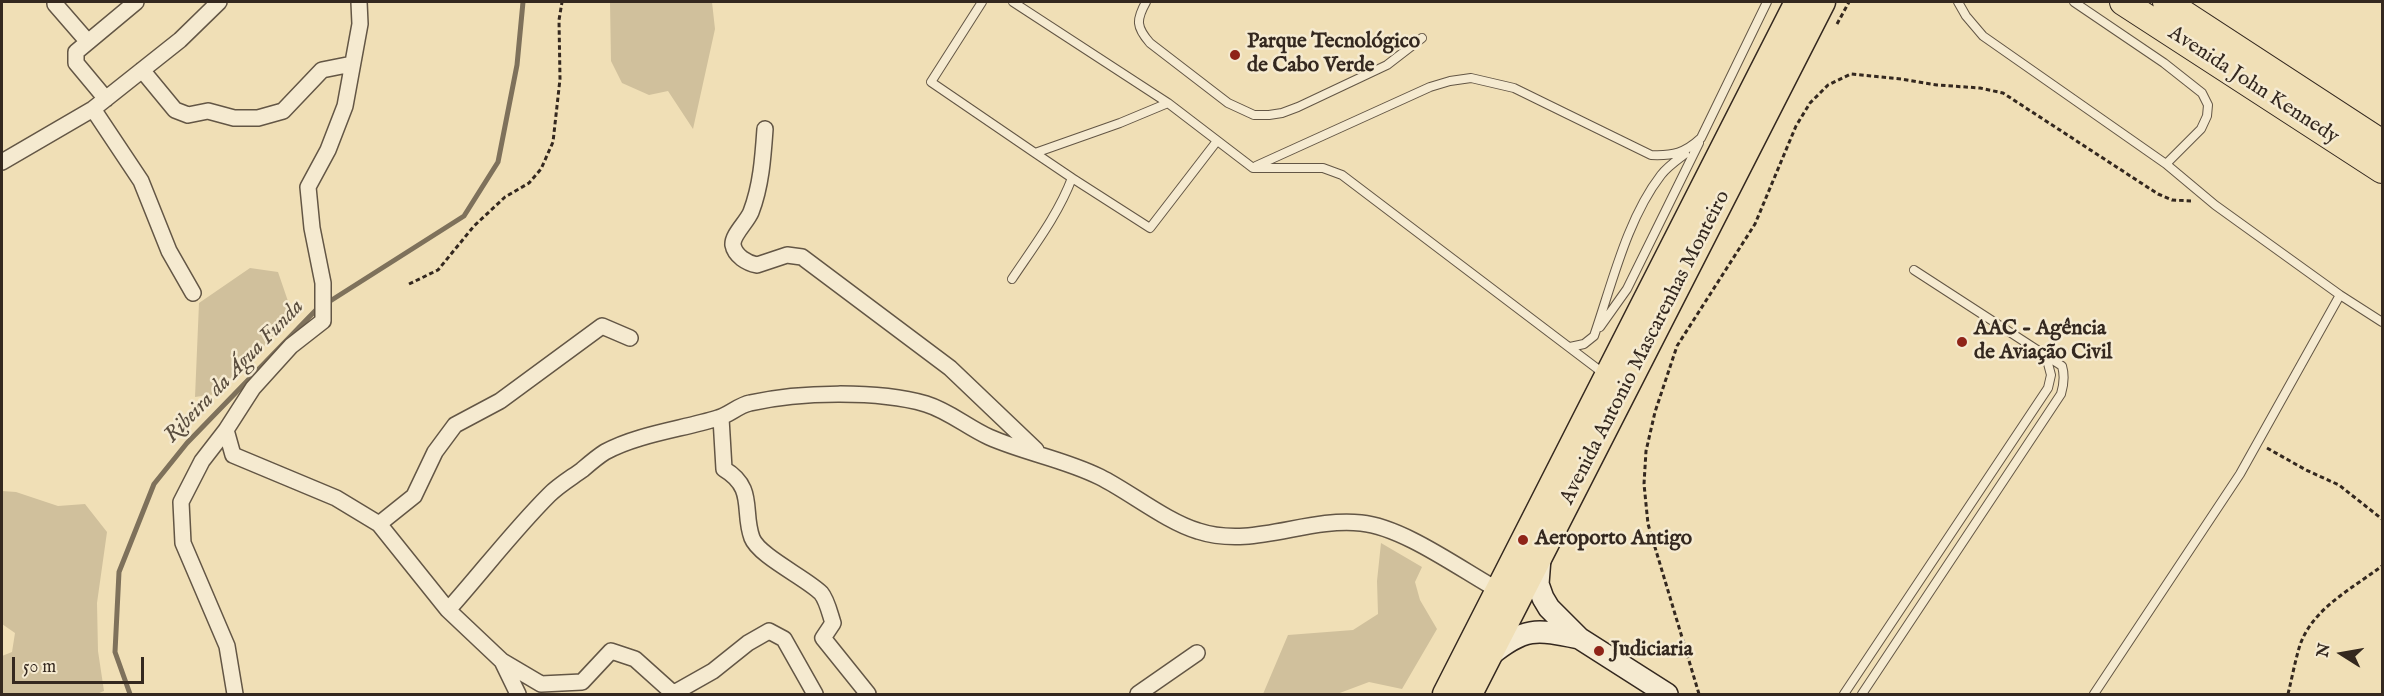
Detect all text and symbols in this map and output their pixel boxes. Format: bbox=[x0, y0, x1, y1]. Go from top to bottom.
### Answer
street label: Avenida John Kennedy bbox=[2163, 21, 2343, 151]
place label: Parque Tecnológico de Cabo Verde bbox=[1247, 30, 1420, 80]
marker: Parque Tecnológico de Cabo Verde bbox=[1228, 48, 1242, 62]
street label: Avenida Antonio Mascarenhas Monteiro bbox=[1556, 187, 1736, 509]
water label: Ribeira da Água Funda bbox=[160, 295, 310, 449]
place label: AAC - Agência de Aviação Civil bbox=[1974, 317, 2112, 367]
marker: AAC - Agência de Aviação Civil bbox=[1955, 335, 1969, 349]
place label: Aeroporto Antigo bbox=[1535, 527, 1692, 553]
marker: Aeroporto Antigo bbox=[1516, 533, 1530, 547]
north arrow bbox=[2312, 624, 2372, 684]
place label: Judiciaria bbox=[1611, 638, 1693, 664]
text: N bbox=[2313, 642, 2335, 659]
marker: Judiciaria bbox=[1592, 644, 1606, 658]
scale bar bbox=[15, 645, 147, 683]
text: 50 m bbox=[23, 656, 56, 679]

